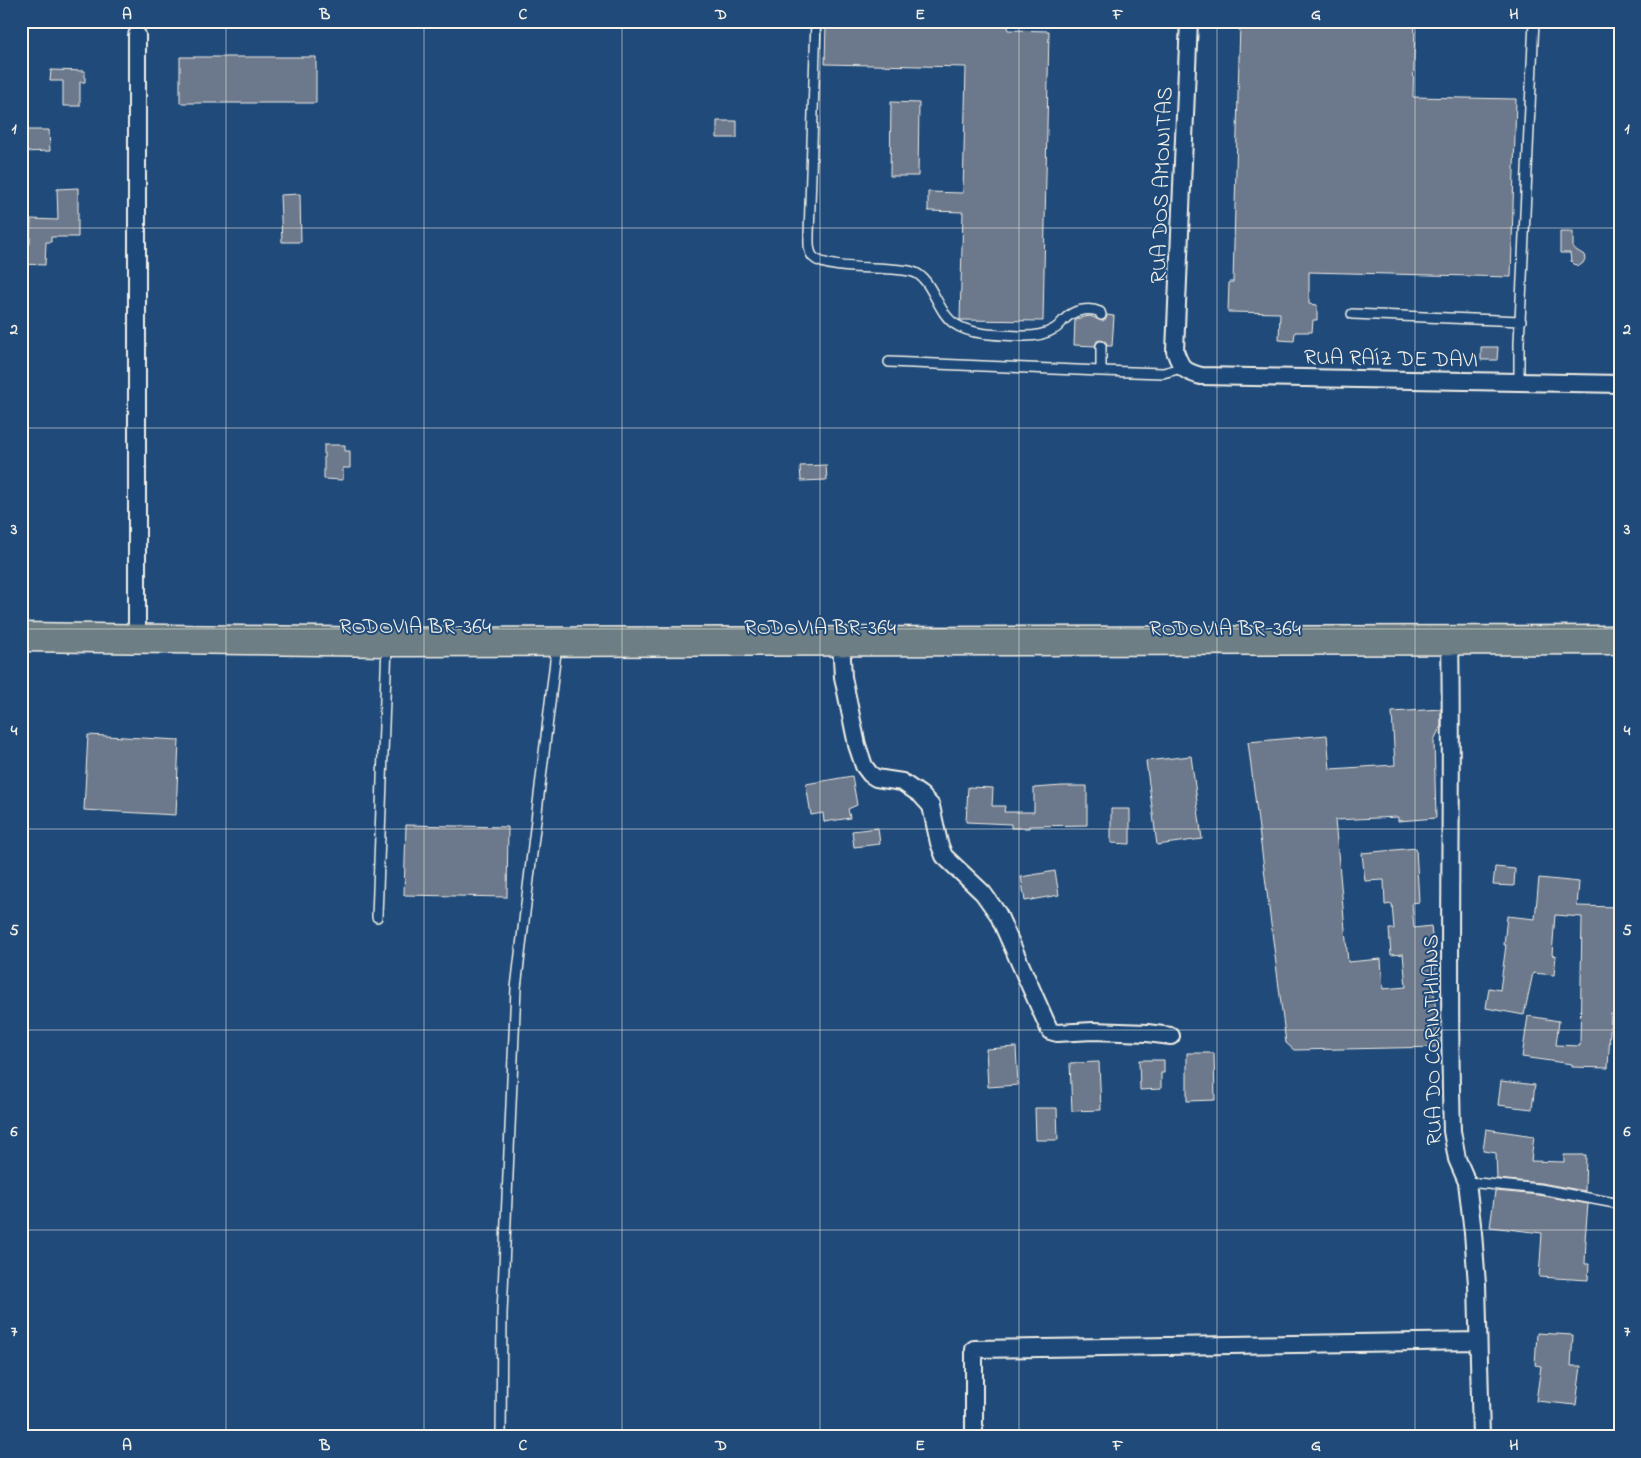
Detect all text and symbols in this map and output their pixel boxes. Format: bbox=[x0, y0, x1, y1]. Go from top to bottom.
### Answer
text: A bbox=[122, 3, 132, 27]
text: B bbox=[319, 3, 331, 27]
text: C bbox=[519, 3, 528, 27]
text: D bbox=[714, 3, 727, 27]
text: E bbox=[915, 3, 925, 27]
text: F bbox=[1112, 3, 1124, 27]
text: G bbox=[1311, 3, 1321, 27]
text: H bbox=[1509, 3, 1519, 27]
street label: RUA DOS AMONITAS bbox=[1144, 86, 1182, 284]
text: 1 bbox=[11, 117, 17, 141]
text: 1 bbox=[1624, 117, 1630, 141]
text: 2 bbox=[9, 318, 18, 342]
text: 2 bbox=[1622, 318, 1631, 342]
street label: RUA RAÍZ DE DAVI bbox=[1304, 342, 1478, 378]
text: 3 bbox=[10, 518, 18, 542]
text: 3 bbox=[1623, 518, 1631, 542]
street label: RODOVIA BR-364 bbox=[339, 612, 491, 644]
street label: RODOVIA BR-364 bbox=[744, 613, 896, 645]
street label: RODOVIA BR-364 bbox=[1149, 614, 1301, 646]
text: 4 bbox=[10, 719, 18, 743]
text: 4 bbox=[1623, 719, 1631, 743]
text: 5 bbox=[9, 919, 19, 943]
text: 5 bbox=[1622, 919, 1632, 943]
street label: RUA DO CORINTHIANS bbox=[1416, 934, 1452, 1146]
text: 6 bbox=[9, 1120, 18, 1144]
text: 6 bbox=[1622, 1120, 1631, 1144]
text: 7 bbox=[11, 1320, 18, 1344]
text: 7 bbox=[1624, 1320, 1631, 1344]
text: A bbox=[122, 1434, 132, 1458]
text: B bbox=[319, 1434, 331, 1458]
text: C bbox=[519, 1434, 528, 1458]
text: D bbox=[714, 1434, 727, 1458]
text: E bbox=[915, 1434, 925, 1458]
text: F bbox=[1112, 1434, 1124, 1458]
text: G bbox=[1311, 1434, 1321, 1458]
text: H bbox=[1509, 1434, 1519, 1458]

